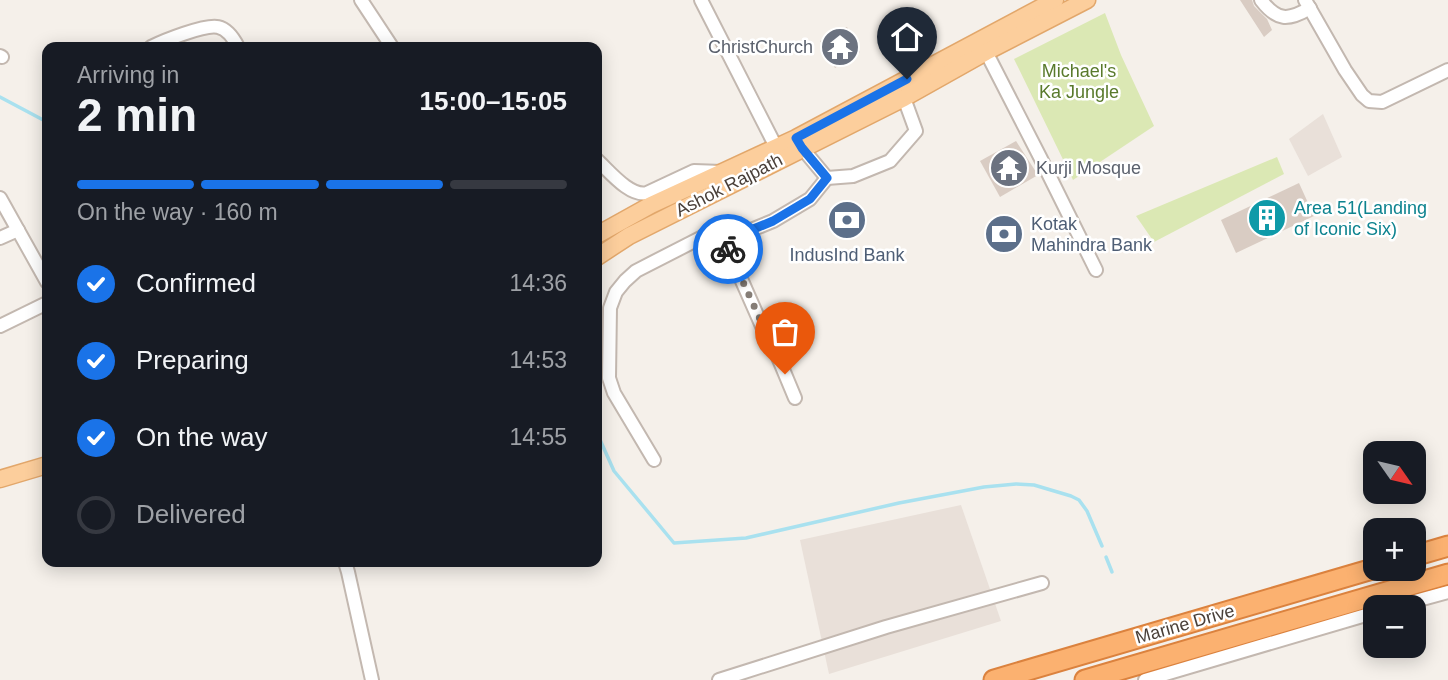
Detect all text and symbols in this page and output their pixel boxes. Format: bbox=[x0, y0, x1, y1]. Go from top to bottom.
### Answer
pin bbox=[877, 7, 937, 79]
icon: home bbox=[888, 18, 926, 56]
temple icon: ChristChurch bbox=[819, 26, 861, 68]
place label: ChristChurch bbox=[708, 37, 813, 57]
park label: Michael's Ka Jungle bbox=[1039, 61, 1119, 102]
text: Arriving in bbox=[77, 62, 179, 88]
text: 15:00–15:05 bbox=[420, 86, 567, 116]
text: 2 min bbox=[77, 89, 197, 141]
temple icon: Kurji Mosque bbox=[988, 147, 1030, 189]
street label: Ashok Rajpath bbox=[672, 150, 786, 220]
place label: Kurji Mosque bbox=[1036, 158, 1141, 178]
building icon: Area 51(Landing of Iconic Six) bbox=[1246, 197, 1288, 239]
place label: Area 51(Landing of Iconic Six) bbox=[1294, 198, 1427, 239]
text: On the way · 160 m bbox=[77, 199, 278, 225]
bank icon: IndusInd Bank bbox=[826, 199, 868, 241]
bank icon: Kotak Mahindra Bank bbox=[983, 213, 1025, 255]
courier bbox=[693, 214, 763, 284]
place label: Kotak Mahindra Bank bbox=[1031, 214, 1153, 255]
icon: bike bbox=[709, 230, 747, 268]
place label: IndusInd Bank bbox=[789, 245, 906, 265]
icon: check bbox=[77, 265, 115, 303]
text: Confirmed bbox=[136, 268, 256, 298]
text: 14:36 bbox=[509, 270, 567, 296]
pin bbox=[755, 302, 815, 374]
icon: bag bbox=[766, 313, 804, 351]
icon: check bbox=[77, 342, 115, 380]
text: Preparing bbox=[136, 345, 249, 375]
text: 14:53 bbox=[509, 347, 567, 373]
icon: check bbox=[77, 419, 115, 457]
text: On the way bbox=[136, 422, 268, 452]
text: 14:55 bbox=[509, 424, 567, 450]
north arrow bbox=[1363, 441, 1426, 504]
map controls bbox=[1363, 441, 1426, 658]
text: Delivered bbox=[136, 499, 246, 529]
button: + bbox=[1363, 518, 1426, 581]
button: − bbox=[1363, 595, 1426, 658]
street label: Marine Drive bbox=[1133, 600, 1237, 648]

